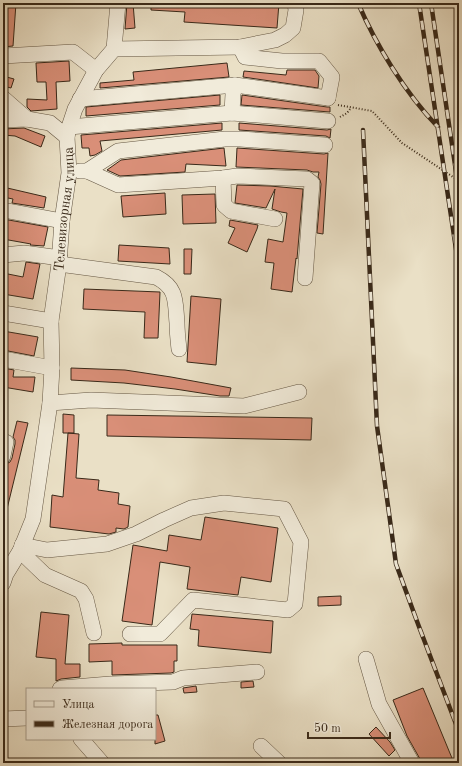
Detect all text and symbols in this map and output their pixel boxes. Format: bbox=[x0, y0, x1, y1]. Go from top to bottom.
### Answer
street label: Телевизорная улица bbox=[52, 146, 77, 272]
legend bbox=[26, 688, 156, 740]
text: Улица bbox=[62, 699, 95, 711]
scale bar bbox=[308, 714, 390, 740]
text: Железная дорога bbox=[62, 719, 153, 731]
text: 50 m bbox=[314, 722, 341, 735]

